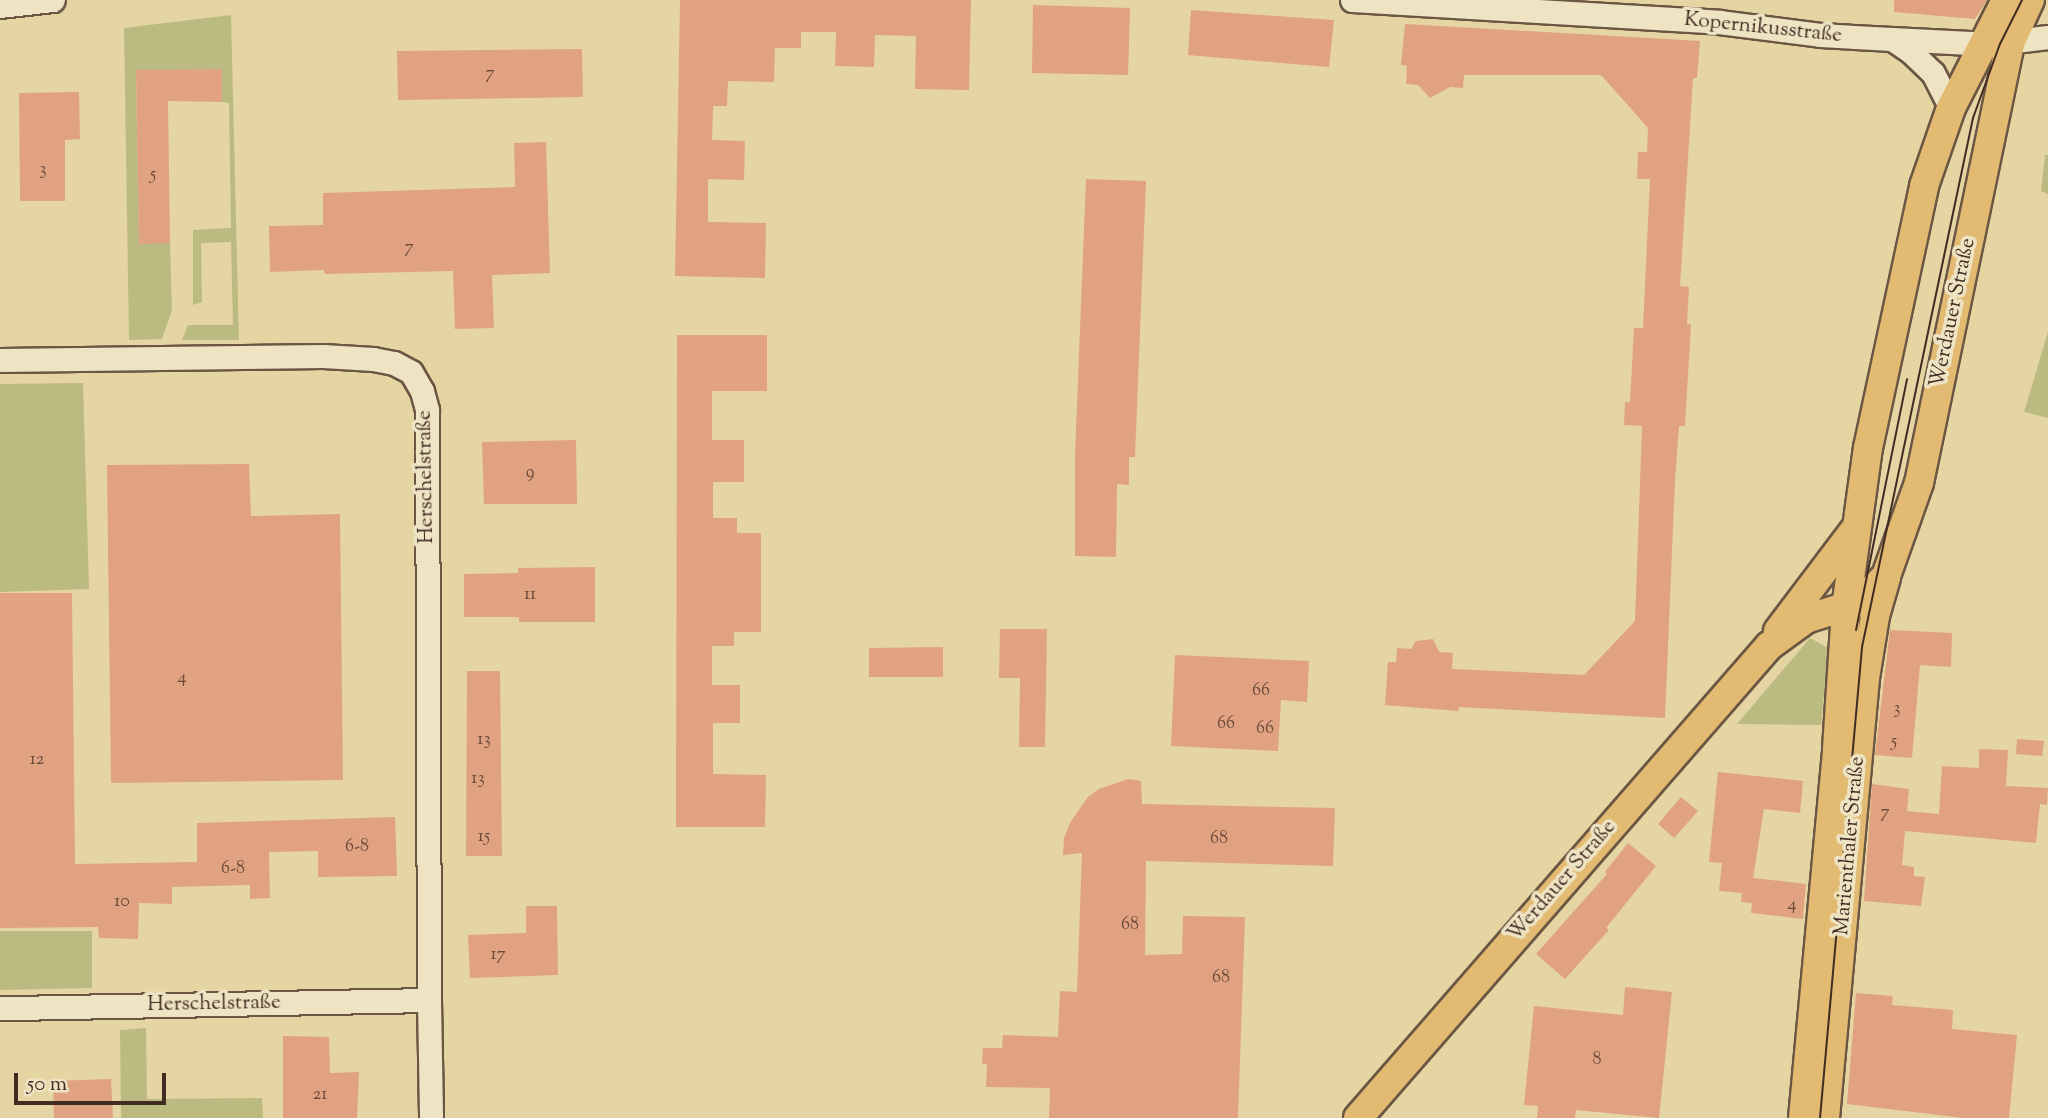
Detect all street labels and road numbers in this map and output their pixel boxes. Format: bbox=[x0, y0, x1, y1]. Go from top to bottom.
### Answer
street label: Kopernikusstraße bbox=[1683, 7, 1843, 49]
street label: Werdauer Straße bbox=[1925, 236, 1981, 390]
street label: Herschelstraße bbox=[412, 410, 440, 544]
street label: Marienthaler Straße bbox=[1830, 755, 1870, 937]
street label: Werdauer Straße bbox=[1502, 815, 1622, 947]
street label: Herschelstraße bbox=[147, 990, 281, 1018]

